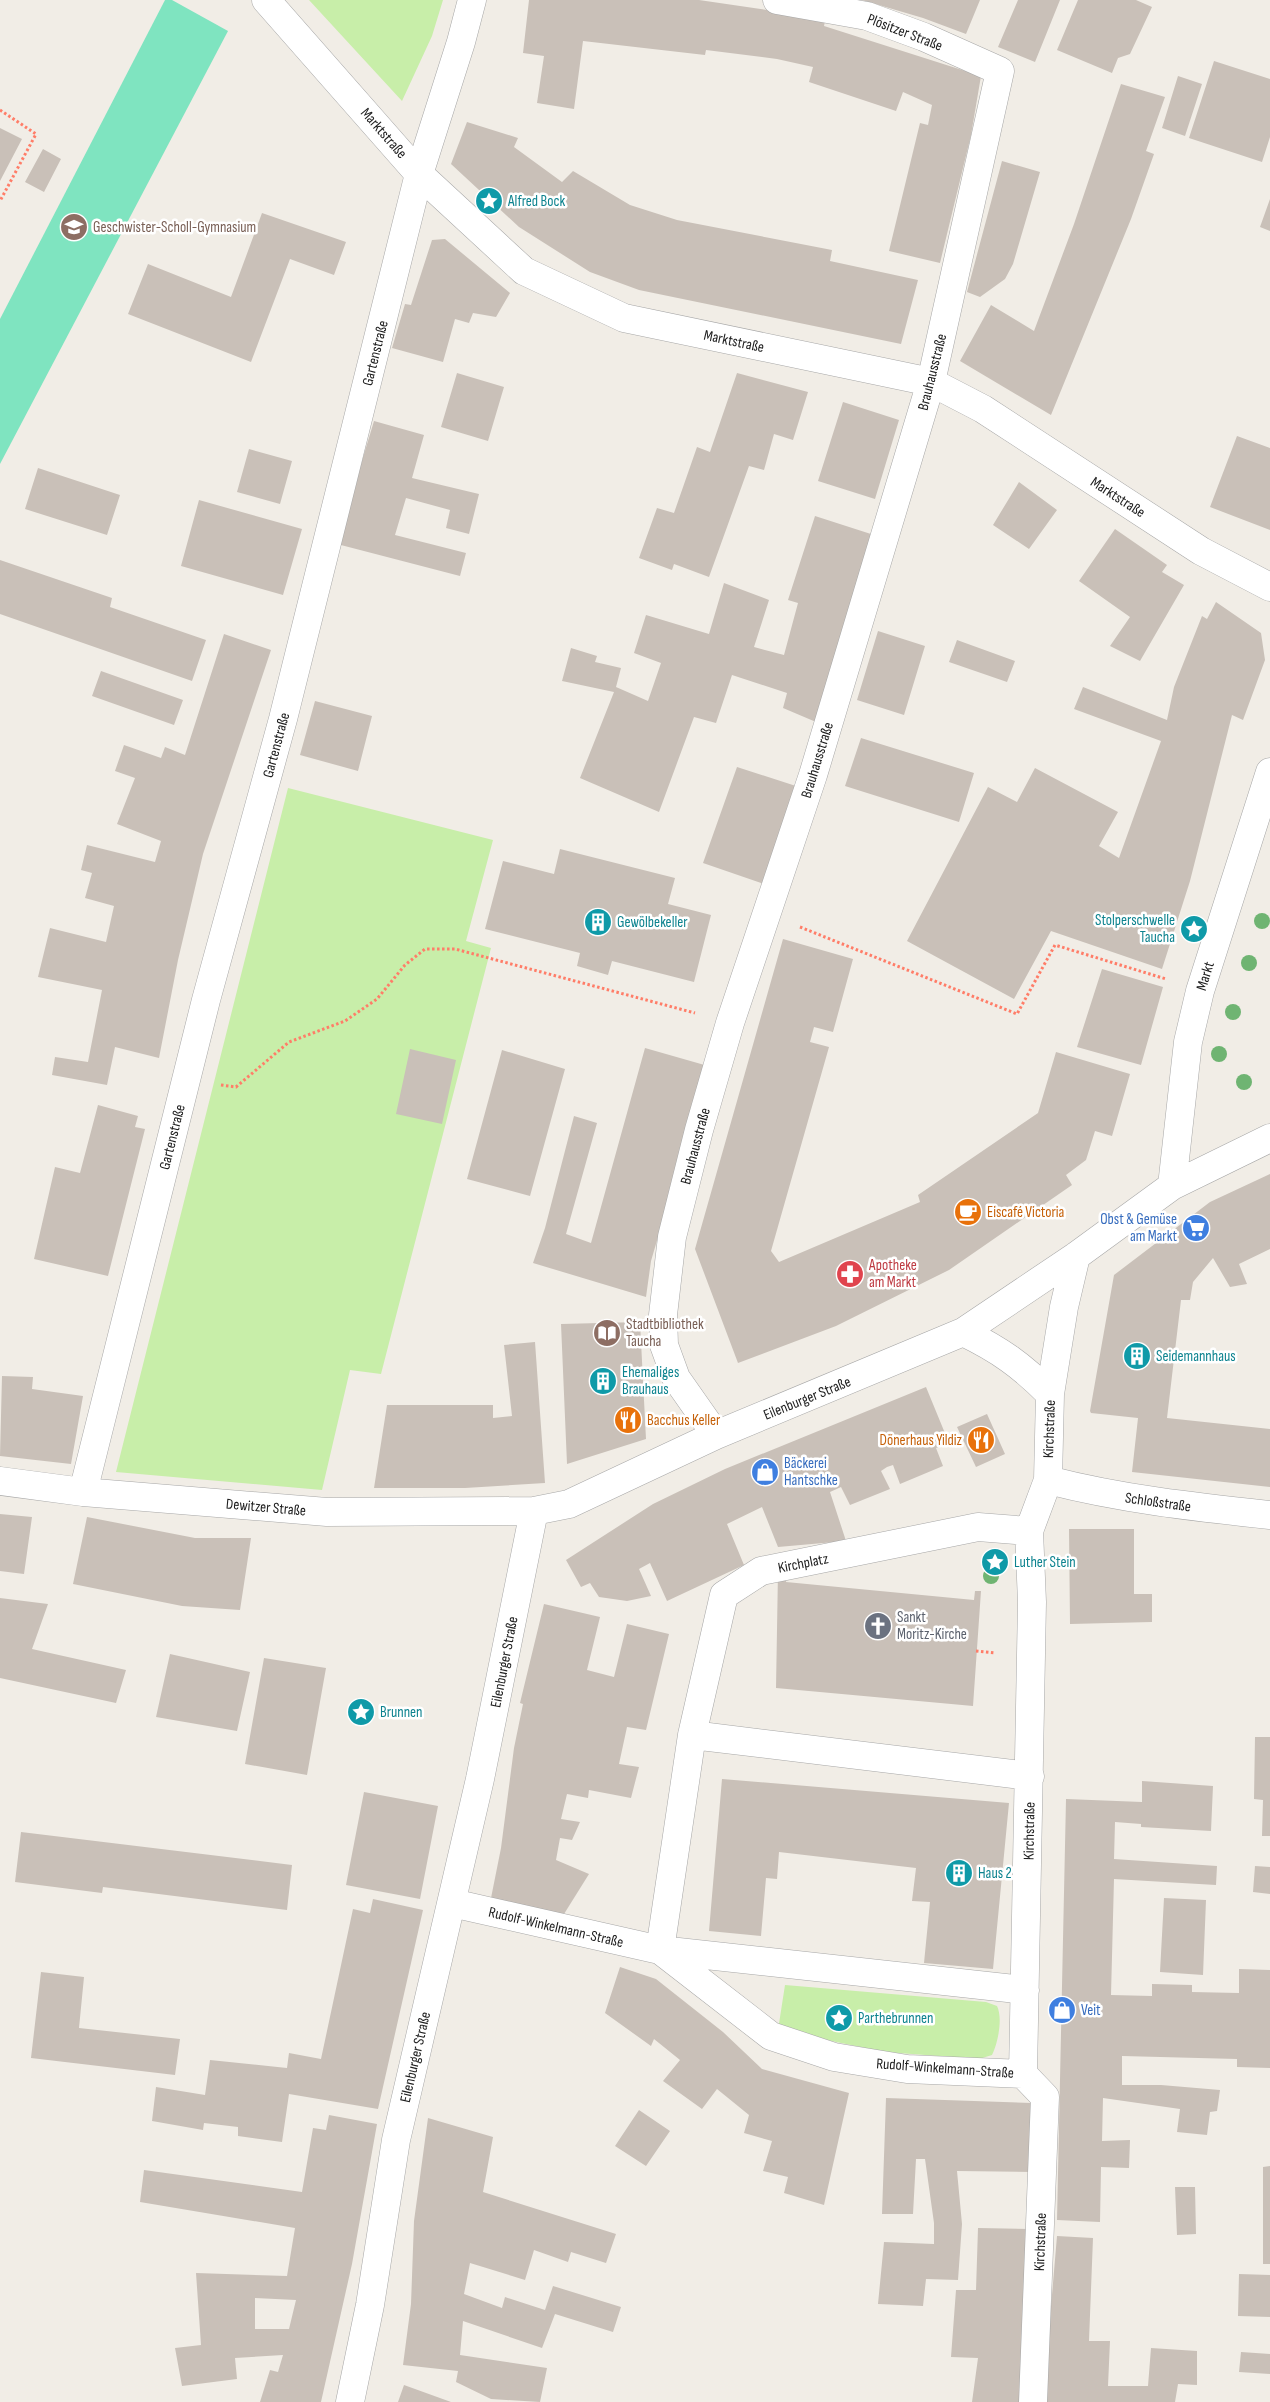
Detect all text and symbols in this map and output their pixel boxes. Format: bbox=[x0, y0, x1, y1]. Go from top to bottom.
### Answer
street label: Plösitzer Straße bbox=[864, 9, 945, 56]
street label: Marktstraße bbox=[356, 104, 411, 163]
place icon: Alfred Bock bbox=[474, 186, 504, 216]
place label: Alfred Bock bbox=[507, 192, 565, 211]
school or university icon: Geschwister-Scholl-Gymnasium bbox=[59, 212, 89, 242]
place label: Geschwister-Scholl-Gymnasium bbox=[93, 218, 256, 237]
street label: Gartenstraße bbox=[358, 318, 393, 388]
street label: Marktstraße bbox=[702, 326, 766, 357]
street label: Brauhausstraße bbox=[914, 332, 951, 413]
street label: Marktstraße bbox=[1087, 473, 1149, 522]
street label: Gartenstraße bbox=[259, 710, 294, 780]
street label: Brauhausstraße bbox=[797, 720, 838, 801]
building icon: Gewölbekeller bbox=[583, 907, 613, 937]
place label: Stolperschwelle Taucha bbox=[1095, 911, 1175, 947]
place label: Gewölbekeller bbox=[617, 913, 688, 932]
place icon: Stolperschwelle Taucha bbox=[1179, 914, 1209, 944]
street label: Markt bbox=[1192, 959, 1219, 993]
street label: Gartenstraße bbox=[155, 1102, 190, 1172]
street label: Brauhausstraße bbox=[676, 1106, 715, 1187]
cafe icon: Eiscafé Victoria bbox=[953, 1197, 983, 1227]
place label: Eiscafé Victoria bbox=[987, 1203, 1065, 1222]
place label: Obst & Gemüse am Markt bbox=[1100, 1210, 1177, 1246]
supermarket icon: Obst & Gemüse am Markt bbox=[1181, 1213, 1211, 1243]
place label: Apotheke am Markt bbox=[868, 1256, 917, 1292]
pharmacy icon: Apotheke am Markt bbox=[835, 1259, 865, 1289]
place label: Stadtbibliothek Taucha bbox=[626, 1315, 704, 1351]
library icon: Stadtbibliothek Taucha bbox=[592, 1318, 622, 1348]
building icon: Seidemannhaus bbox=[1122, 1341, 1152, 1371]
place label: Seidemannhaus bbox=[1156, 1347, 1236, 1366]
place label: Ehemaliges Brauhaus bbox=[622, 1363, 679, 1399]
building icon: Ehemaliges Brauhaus bbox=[588, 1366, 618, 1396]
street label: Eilenburger Straße bbox=[761, 1372, 854, 1425]
street label: Kirchstraße bbox=[1039, 1400, 1060, 1458]
restaurant icon: Bacchus Keller bbox=[613, 1405, 643, 1435]
place label: Bacchus Keller bbox=[647, 1411, 721, 1430]
restaurant icon: Dönerhaus Yildiz bbox=[966, 1425, 996, 1455]
place label: Dönerhaus Yildiz bbox=[880, 1431, 963, 1450]
place label: Bäckerei Hantschke bbox=[784, 1454, 838, 1490]
shop icon: Bäckerei Hantschke bbox=[750, 1457, 780, 1487]
street label: Schloßstraße bbox=[1124, 1488, 1192, 1517]
street label: Dewitzer Straße bbox=[225, 1495, 307, 1520]
place icon: Luther Stein bbox=[980, 1547, 1010, 1577]
street label: Kirchplatz bbox=[776, 1549, 831, 1578]
place label: Luther Stein bbox=[1014, 1553, 1076, 1572]
place label: Sankt Moritz-Kirche bbox=[897, 1608, 967, 1644]
church icon: Sankt Moritz-Kirche bbox=[863, 1611, 893, 1641]
street label: Eilenburger Straße bbox=[486, 1615, 523, 1709]
place icon: Brunnen bbox=[346, 1697, 376, 1727]
place label: Brunnen bbox=[380, 1703, 423, 1722]
street label: Kirchstraße bbox=[1019, 1802, 1040, 1860]
building icon: Haus 2 bbox=[944, 1858, 974, 1888]
place label: Haus 2 bbox=[978, 1864, 1012, 1883]
street label: Rudolf-Winkelmann-Straße bbox=[487, 1903, 625, 1952]
shop icon: Veit bbox=[1047, 1995, 1077, 2025]
place label: Veit bbox=[1081, 2001, 1101, 2020]
place icon: Parthebrunnen bbox=[824, 2003, 854, 2033]
place label: Parthebrunnen bbox=[858, 2009, 934, 2028]
street label: Eilenburger Straße bbox=[396, 2010, 435, 2104]
street label: Rudolf-Winkelmann-Straße bbox=[876, 2054, 1014, 2083]
street label: Kirchstraße bbox=[1030, 2213, 1051, 2271]

